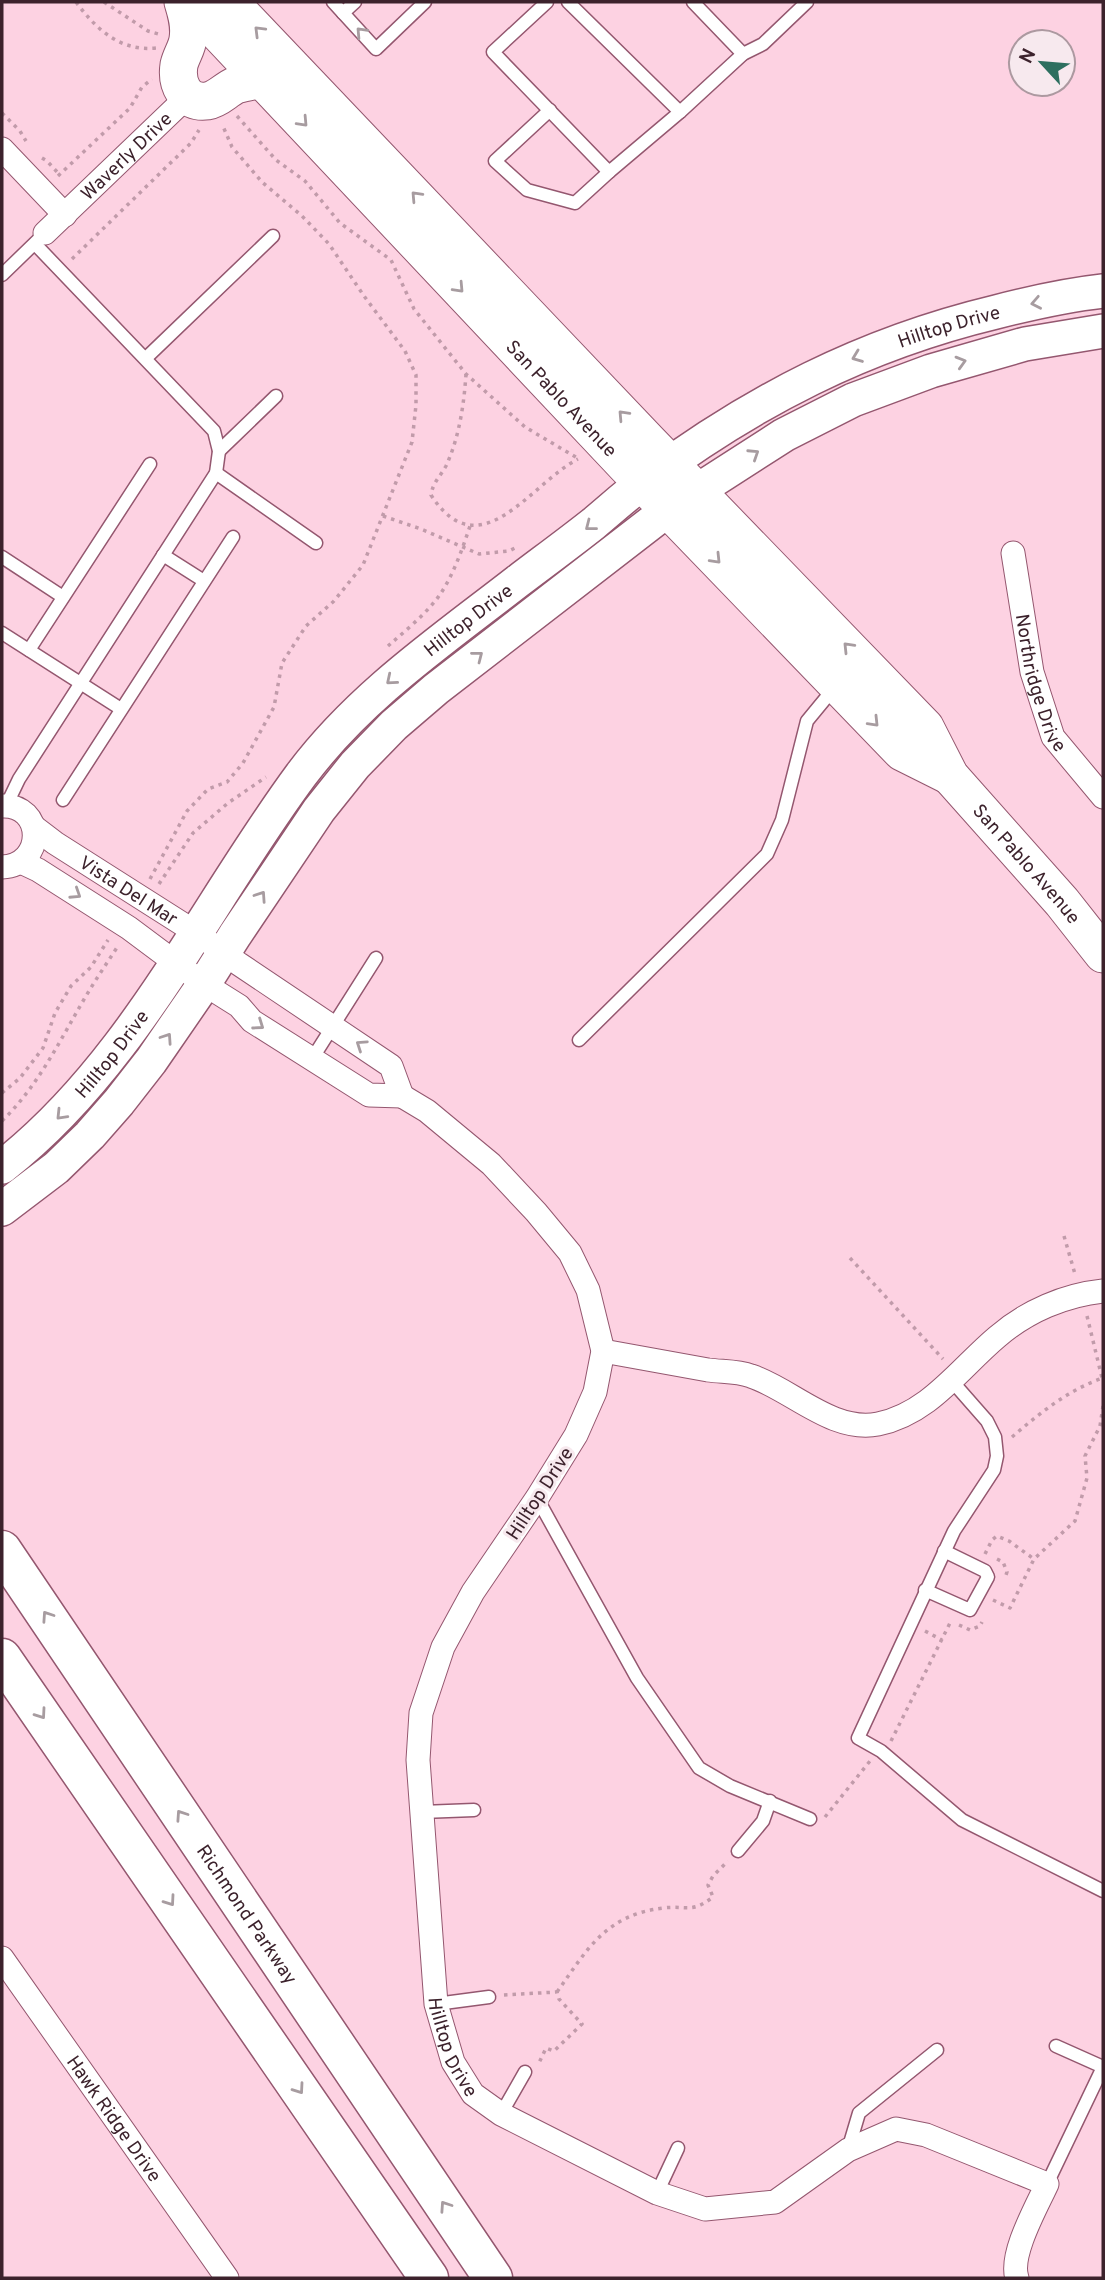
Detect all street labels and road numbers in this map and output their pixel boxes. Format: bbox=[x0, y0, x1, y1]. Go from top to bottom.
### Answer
street label: Waverly Drive bbox=[77, 108, 178, 206]
street label: Hilltop Drive bbox=[895, 301, 1003, 355]
street label: San Pablo Avenue bbox=[500, 336, 621, 463]
street label: Hilltop Drive bbox=[420, 579, 518, 663]
street label: Northridge Drive bbox=[1009, 612, 1071, 758]
street label: San Pablo Avenue bbox=[967, 800, 1085, 930]
street label: Vista Del Mar bbox=[74, 851, 182, 932]
street label: Hilltop Drive bbox=[71, 1006, 155, 1104]
street label: Hilltop Drive bbox=[502, 1443, 580, 1545]
street label: Richmond Parkway bbox=[190, 1841, 301, 1990]
street label: Hilltop Drive bbox=[422, 1996, 482, 2102]
street label: Hawk Ridge Drive bbox=[60, 2052, 166, 2187]

